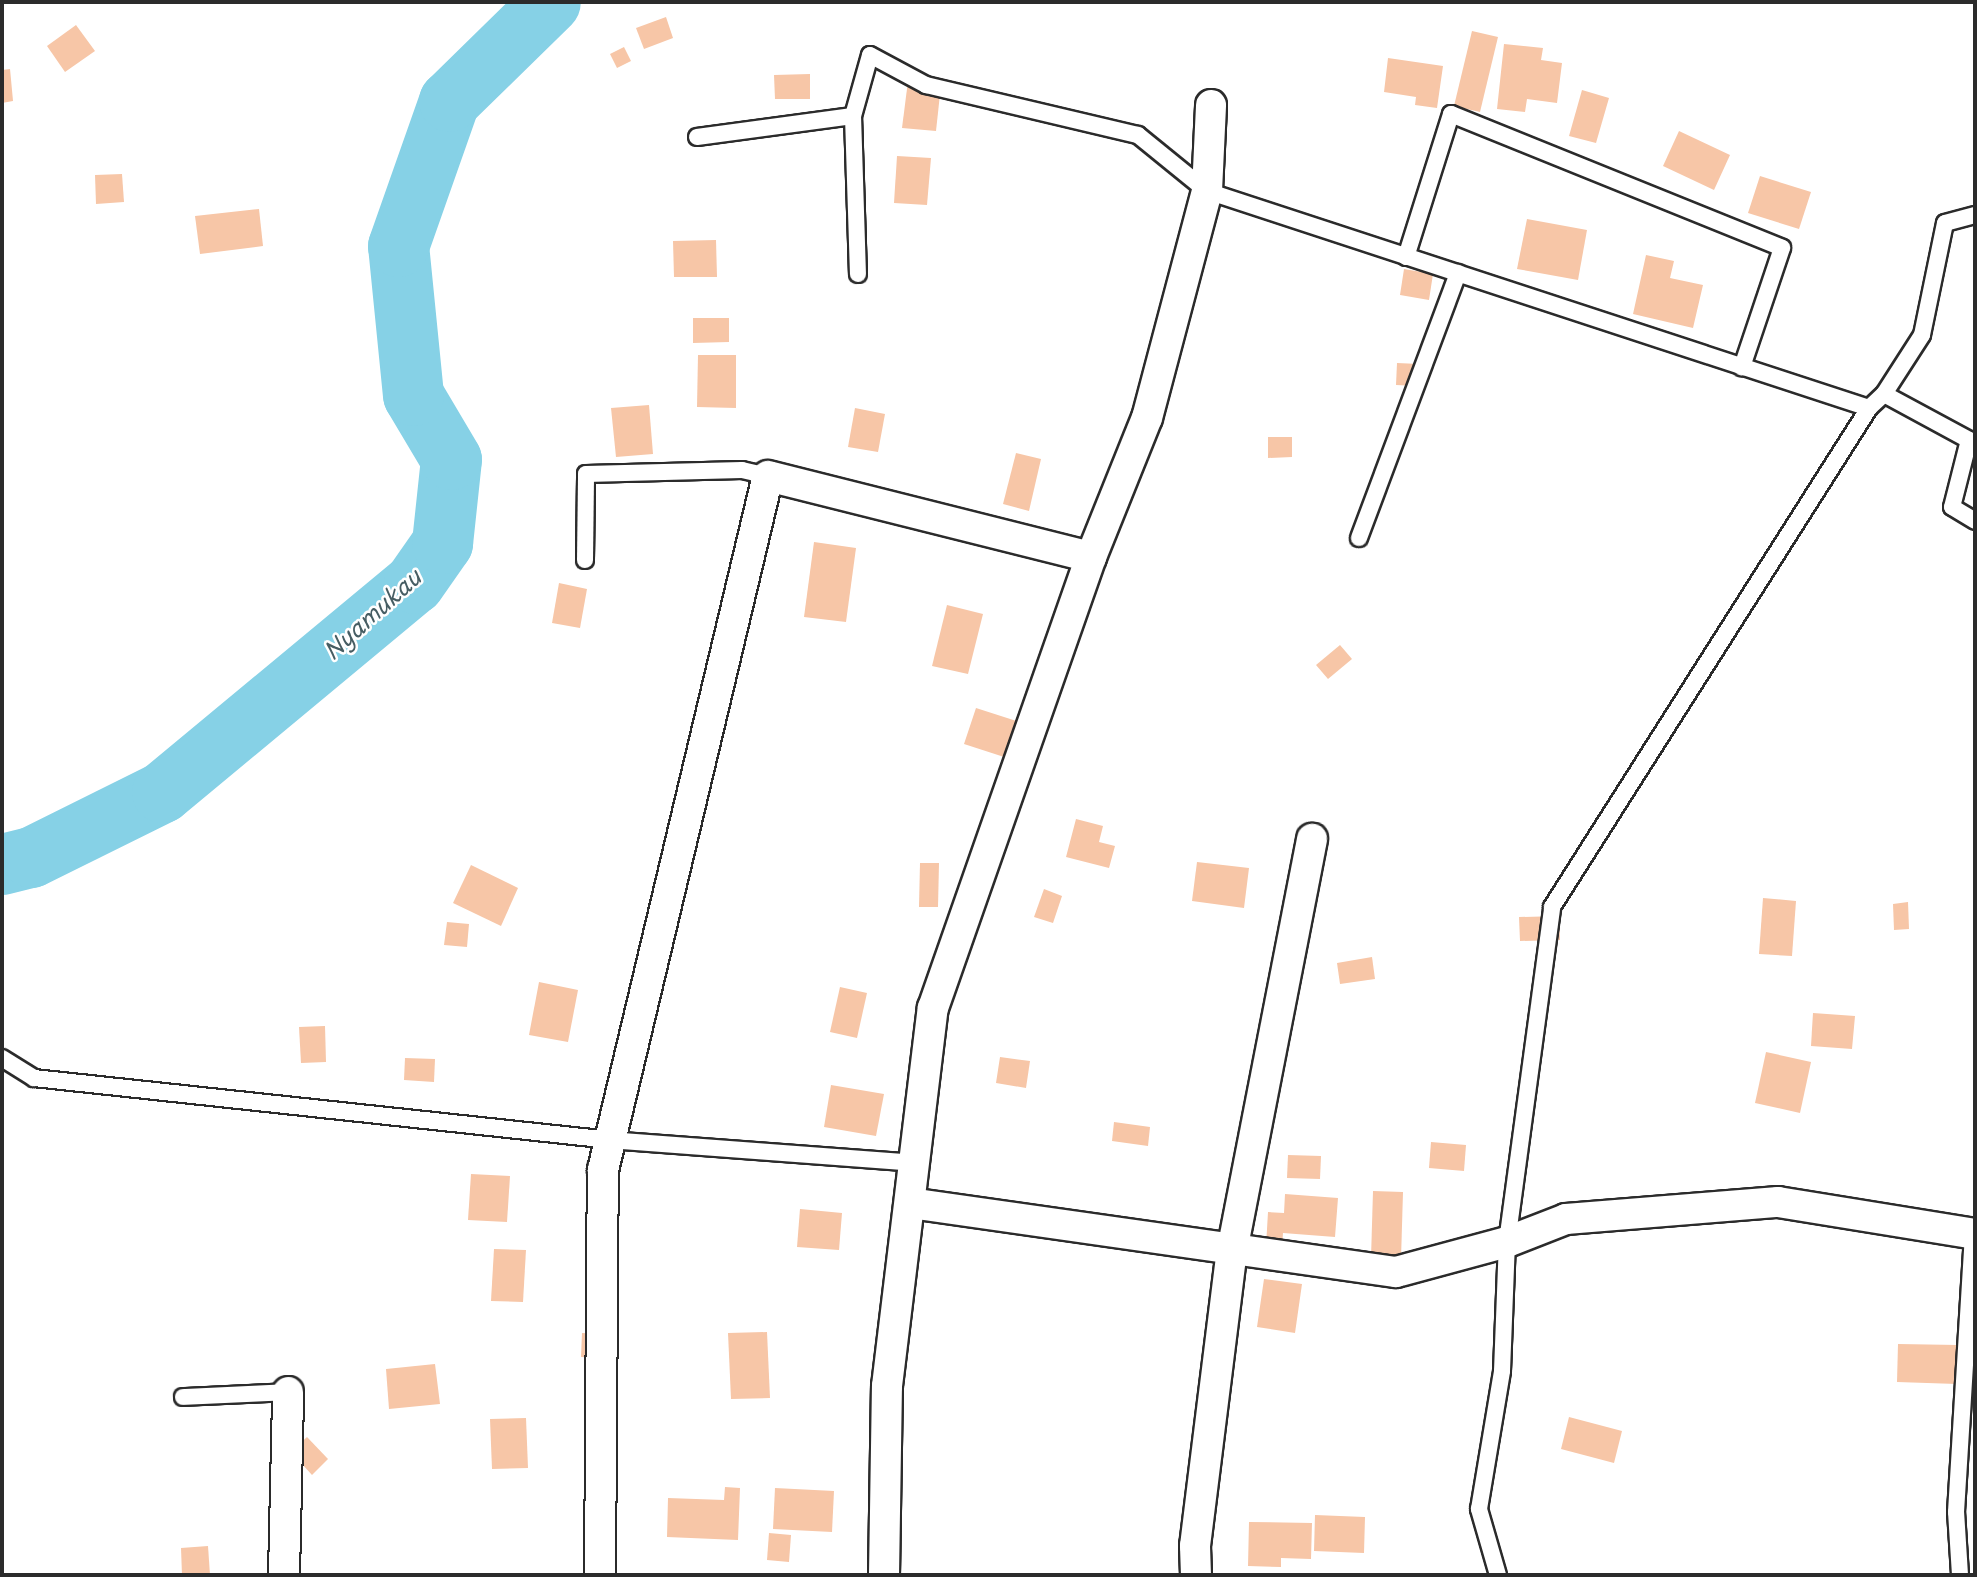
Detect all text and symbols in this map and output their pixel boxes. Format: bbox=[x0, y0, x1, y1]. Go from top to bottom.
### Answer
water label: Nyamukau bbox=[318, 563, 426, 665]

